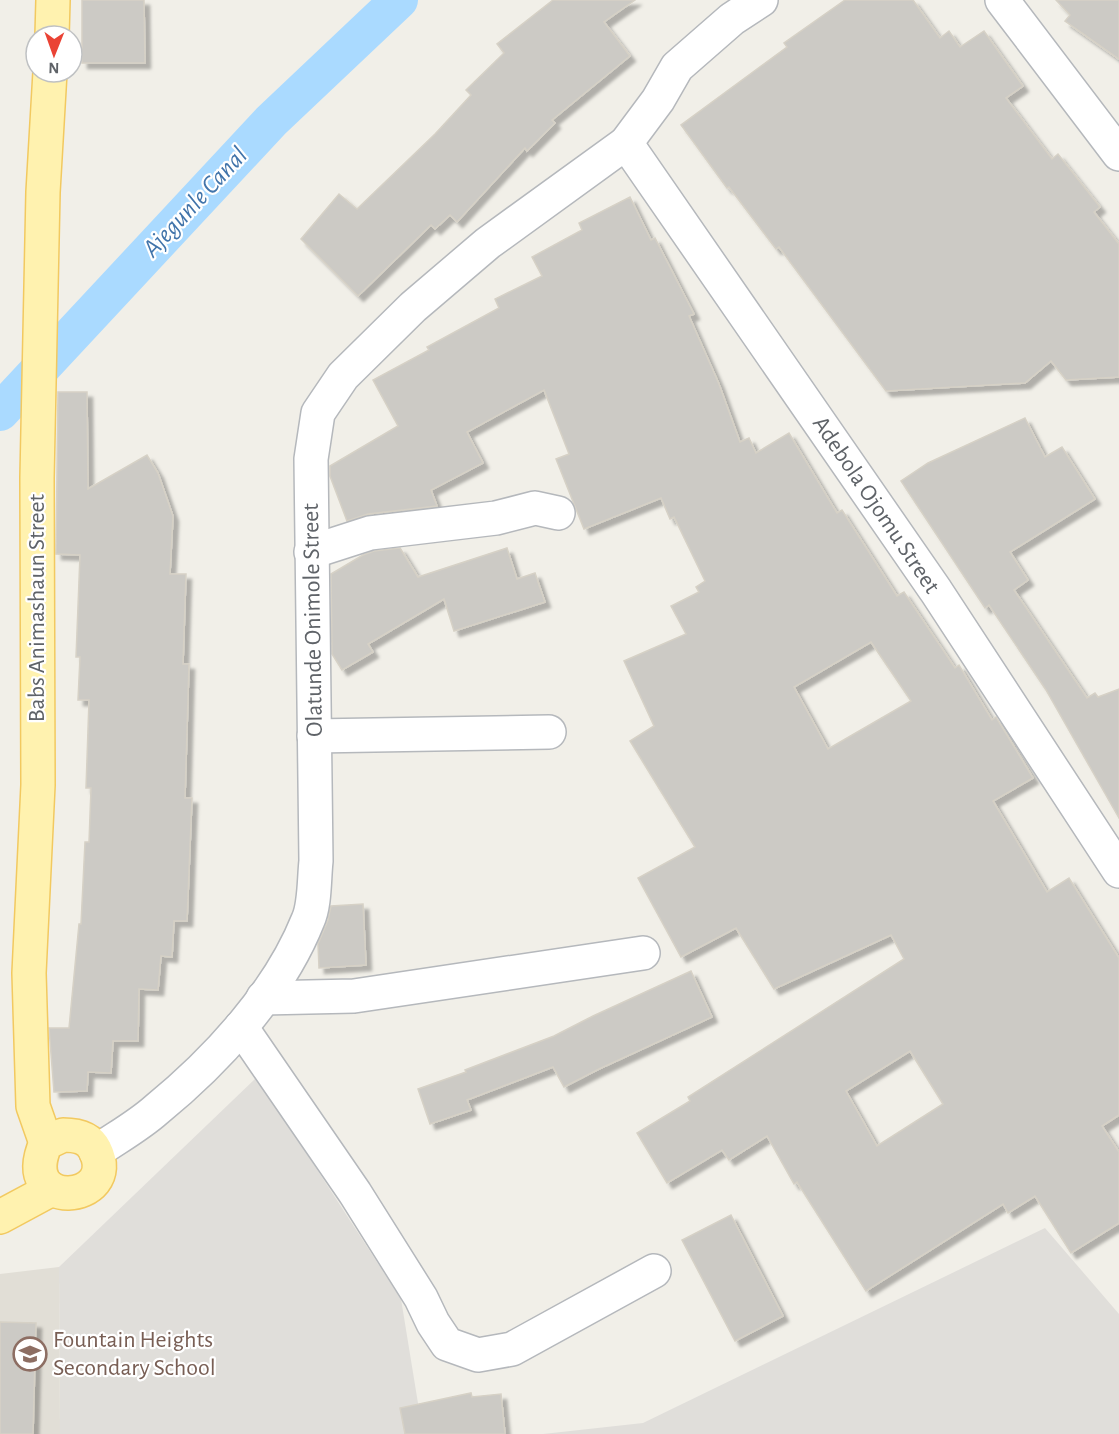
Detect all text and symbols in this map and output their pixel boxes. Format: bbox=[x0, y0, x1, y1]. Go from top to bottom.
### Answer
north arrow bbox=[24, 24, 84, 84]
text: N bbox=[48, 60, 59, 76]
water label: Ajegunle Canal bbox=[137, 142, 252, 263]
street label: Adebola Ojomu Street bbox=[808, 412, 944, 598]
street label: Babs Animashaun Street bbox=[25, 493, 49, 722]
street label: Olatunde Onimole Street bbox=[299, 503, 327, 737]
place label: Fountain Heights Secondary School bbox=[53, 1328, 216, 1380]
school or university icon: Fountain Heights Secondary School bbox=[12, 1336, 48, 1372]

